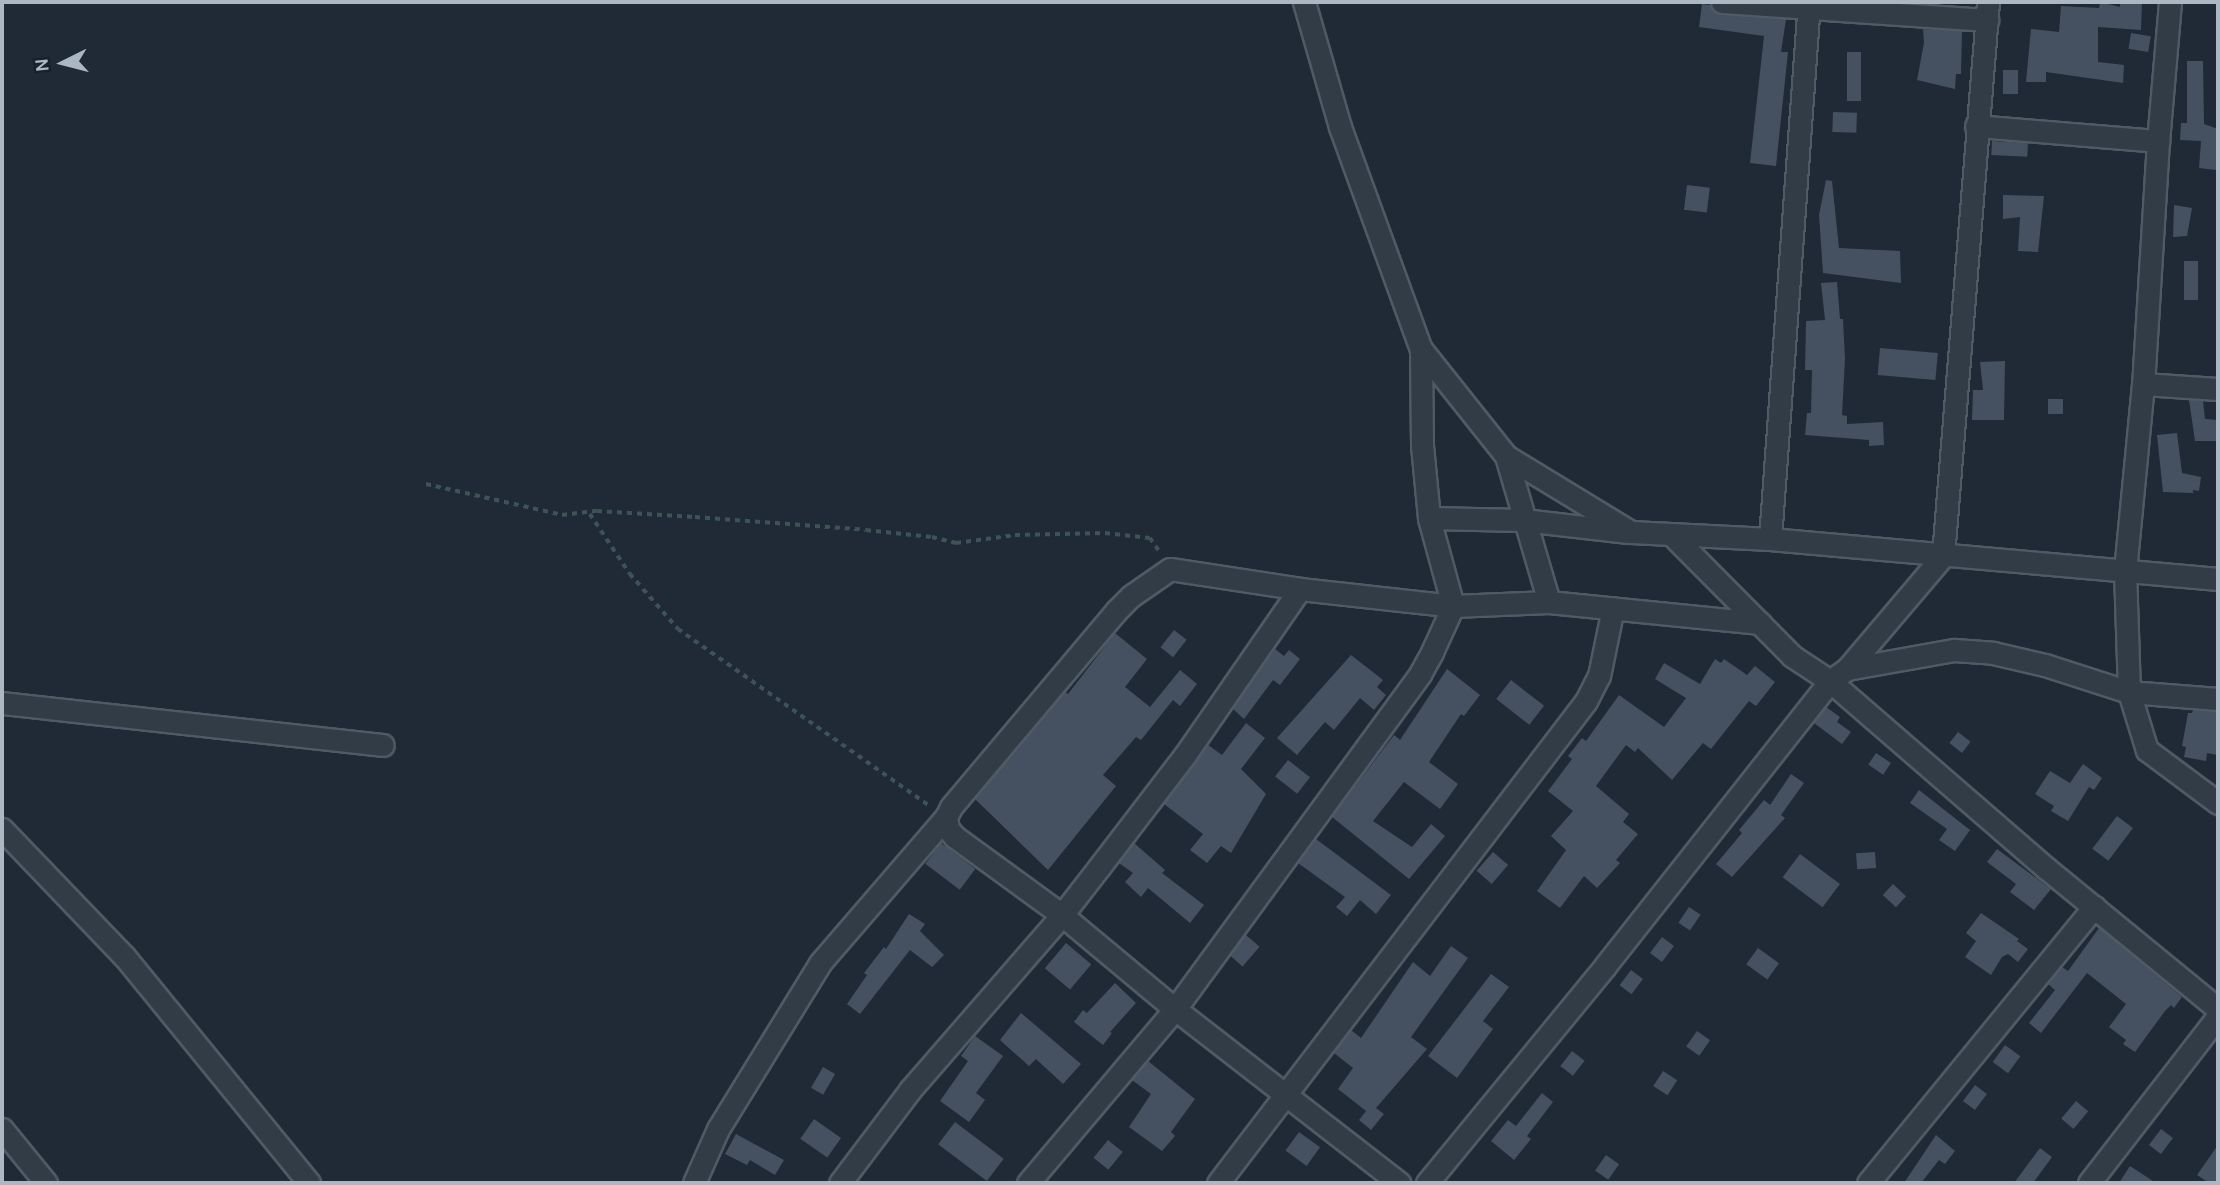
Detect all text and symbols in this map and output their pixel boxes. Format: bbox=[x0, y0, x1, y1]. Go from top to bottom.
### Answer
north arrow bbox=[28, 28, 98, 98]
text: N bbox=[30, 57, 54, 73]

